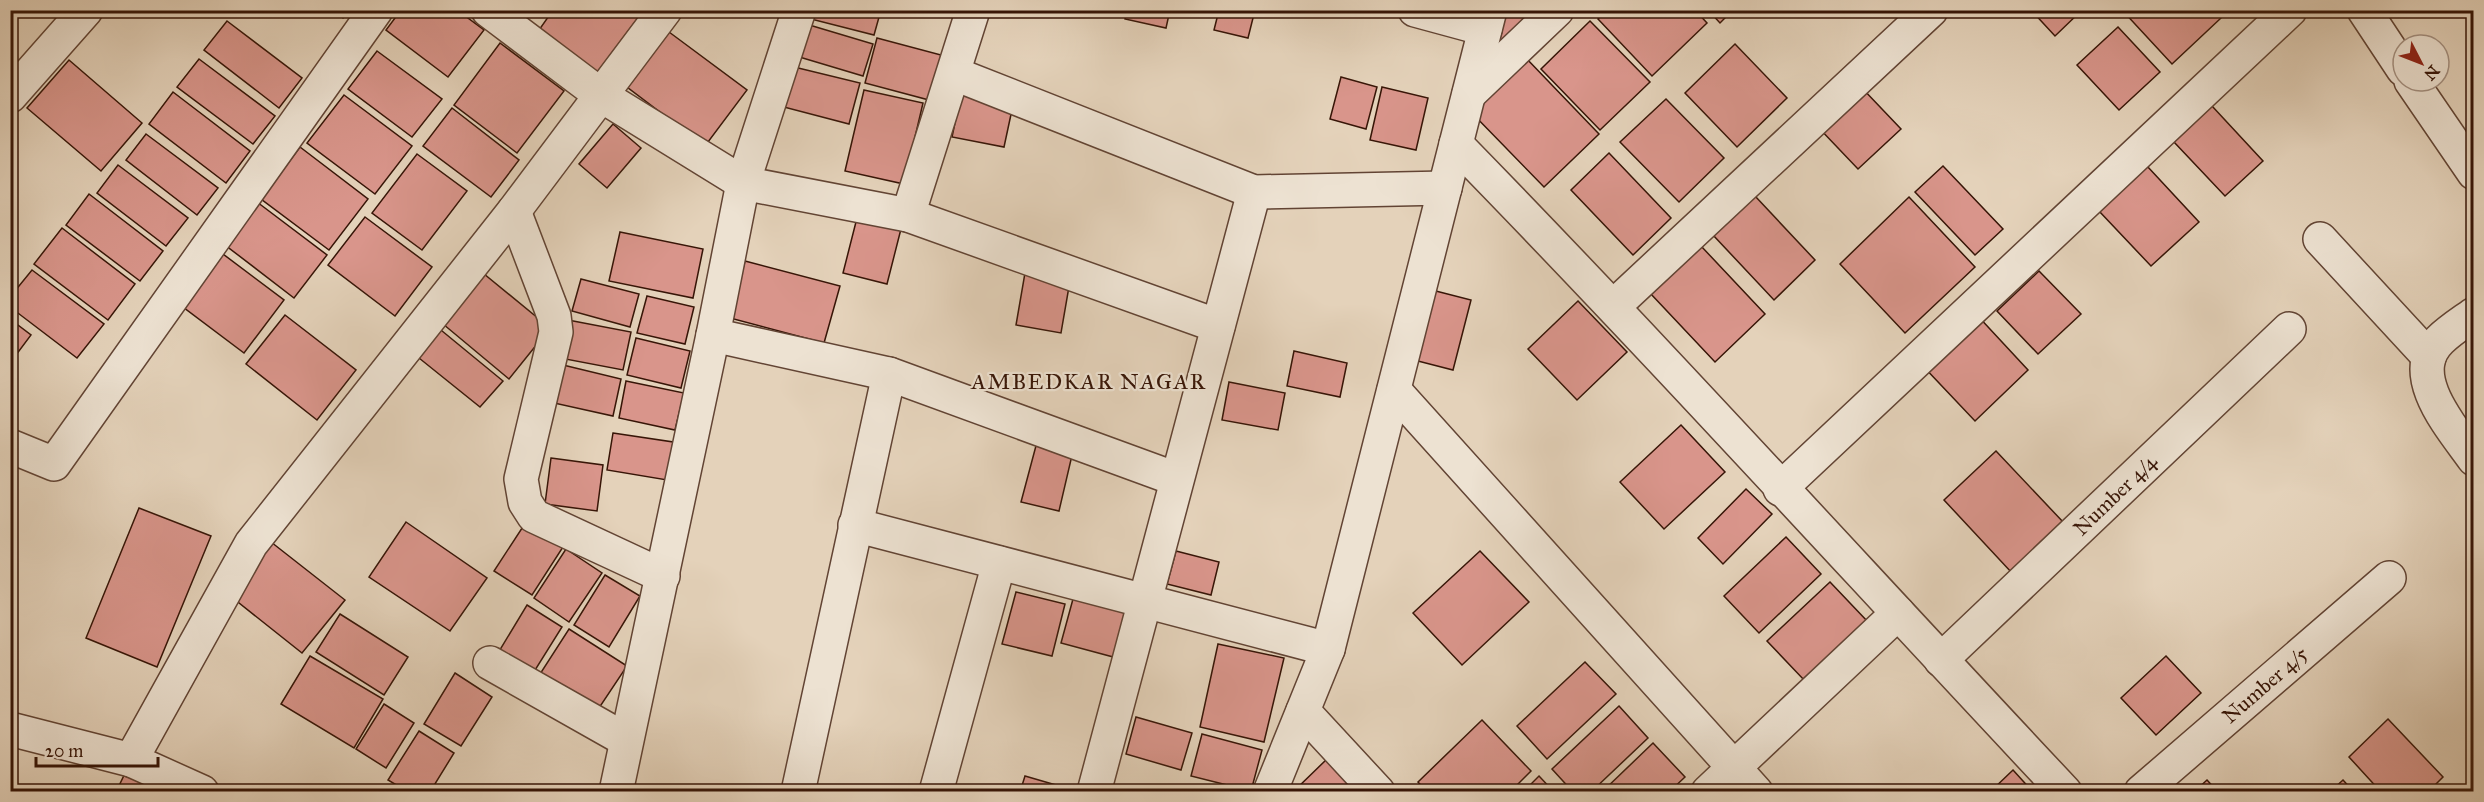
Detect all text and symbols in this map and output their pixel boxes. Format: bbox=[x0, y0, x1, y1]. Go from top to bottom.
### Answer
north arrow bbox=[2391, 33, 2451, 93]
text: N bbox=[2420, 61, 2443, 84]
district label: AMBEDKAR NAGAR bbox=[970, 368, 1207, 395]
street label: Number 4/4 bbox=[2068, 448, 2163, 541]
street label: Number 4/5 bbox=[2217, 641, 2313, 729]
scale bar bbox=[36, 730, 158, 768]
text: 20 m bbox=[45, 740, 83, 762]

